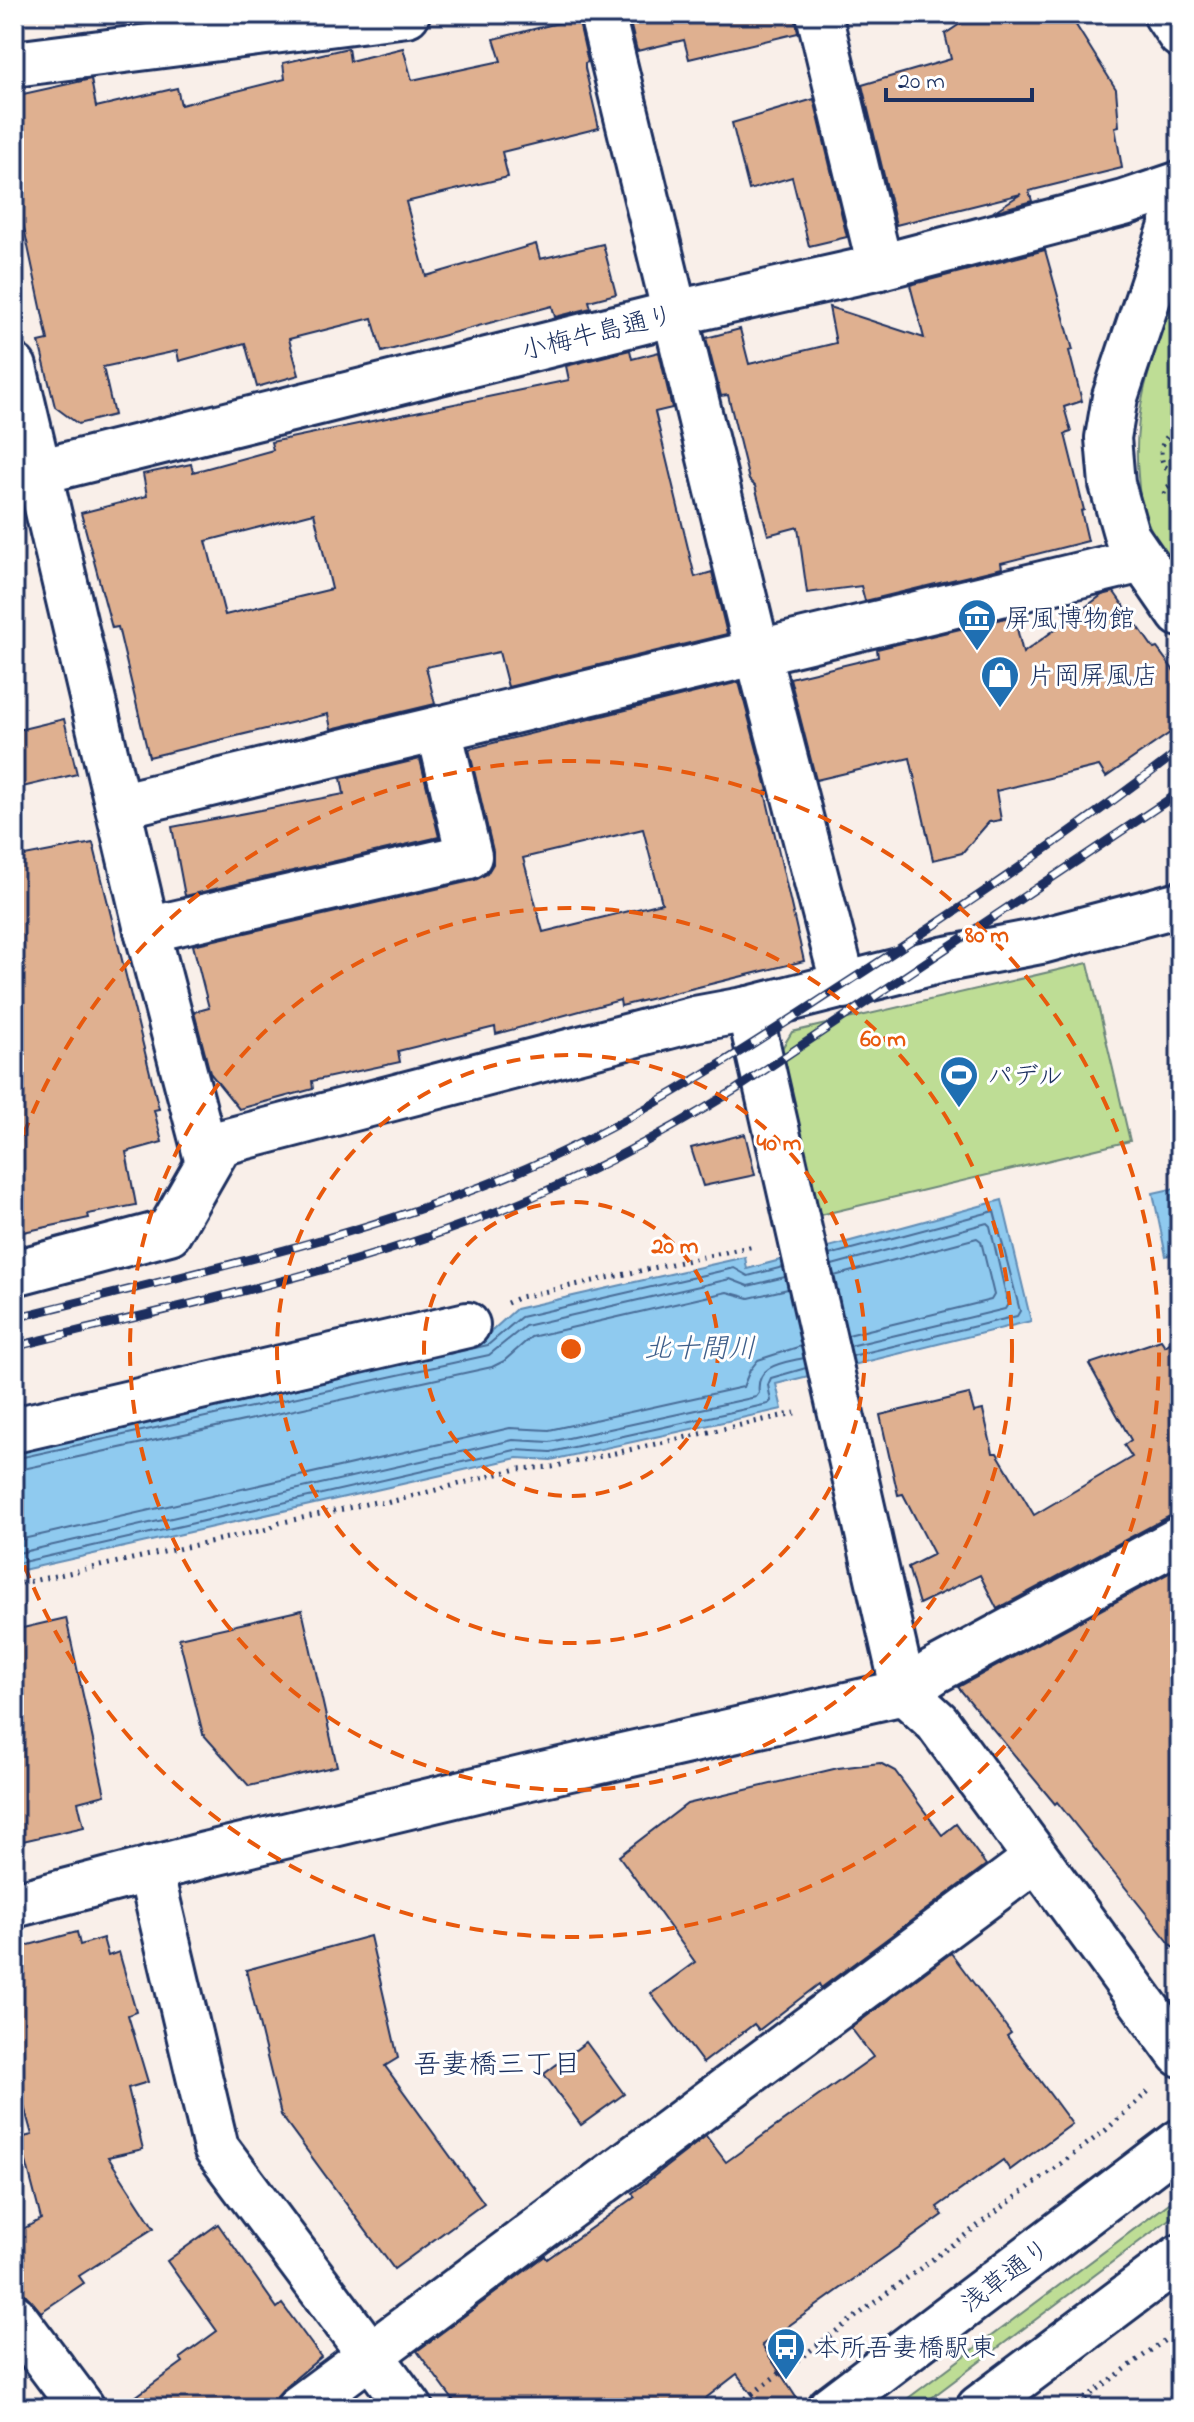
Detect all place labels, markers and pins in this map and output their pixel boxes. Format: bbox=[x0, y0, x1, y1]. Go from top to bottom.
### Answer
museum icon: 屏風博物館 bbox=[956, 597, 998, 652]
place label: 屏風博物館 bbox=[1005, 602, 1135, 640]
shop icon: 片岡屏風店 bbox=[979, 654, 1021, 709]
place label: 片岡屏風店 bbox=[1028, 659, 1158, 697]
sports icon: パデル bbox=[938, 1054, 980, 1109]
place label: パデル bbox=[987, 1059, 1063, 1097]
centre of rings bbox=[557, 1335, 585, 1363]
bus stop icon: 本所吾妻橋駅東 bbox=[765, 2326, 807, 2381]
place label: 本所吾妻橋駅東 bbox=[814, 2331, 996, 2369]

